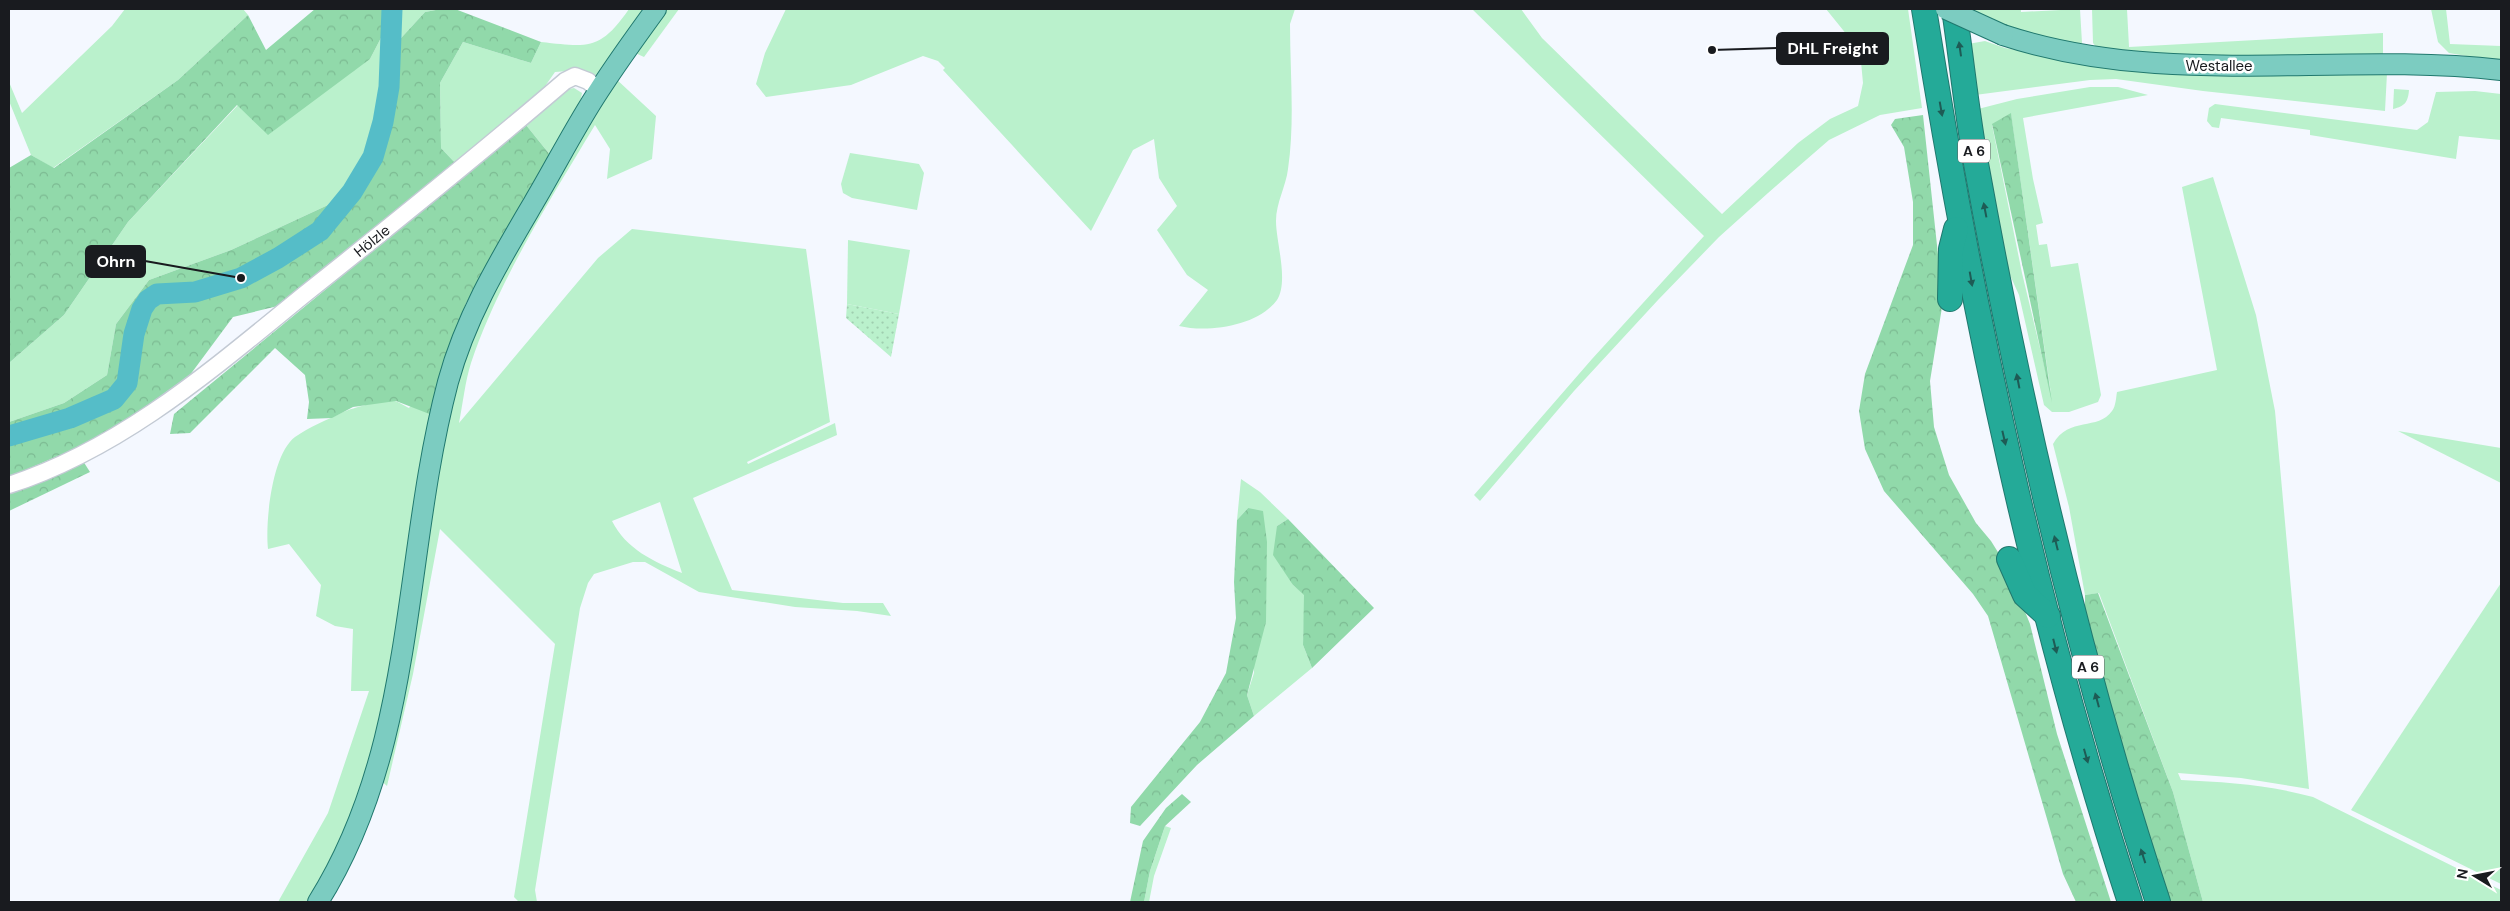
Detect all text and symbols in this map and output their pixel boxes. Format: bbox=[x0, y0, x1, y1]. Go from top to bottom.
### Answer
callout: DHL Freight bbox=[1777, 33, 1888, 64]
text: DHL Freight bbox=[1787, 38, 1879, 59]
one-way arrow bbox=[1956, 41, 1964, 57]
street label: Westallee bbox=[2185, 56, 2253, 76]
one-way arrow bbox=[1937, 101, 1945, 117]
road number: A 6 bbox=[1958, 140, 1990, 162]
one-way arrow bbox=[1981, 202, 1989, 217]
street label: Hölzle bbox=[350, 220, 394, 262]
callout: Ohrn bbox=[86, 246, 145, 277]
text: Ohrn bbox=[97, 251, 135, 272]
one-way arrow bbox=[1967, 271, 1975, 287]
one-way arrow bbox=[2013, 373, 2021, 389]
one-way arrow bbox=[2001, 430, 2009, 446]
one-way arrow bbox=[2052, 535, 2060, 550]
one-way arrow bbox=[2051, 639, 2059, 654]
road number: A 6 bbox=[2072, 656, 2104, 679]
one-way arrow bbox=[2093, 692, 2101, 708]
one-way arrow bbox=[2082, 749, 2090, 764]
one-way arrow bbox=[2138, 848, 2146, 863]
north arrow bbox=[2450, 851, 2500, 901]
text: N bbox=[2452, 867, 2472, 880]

